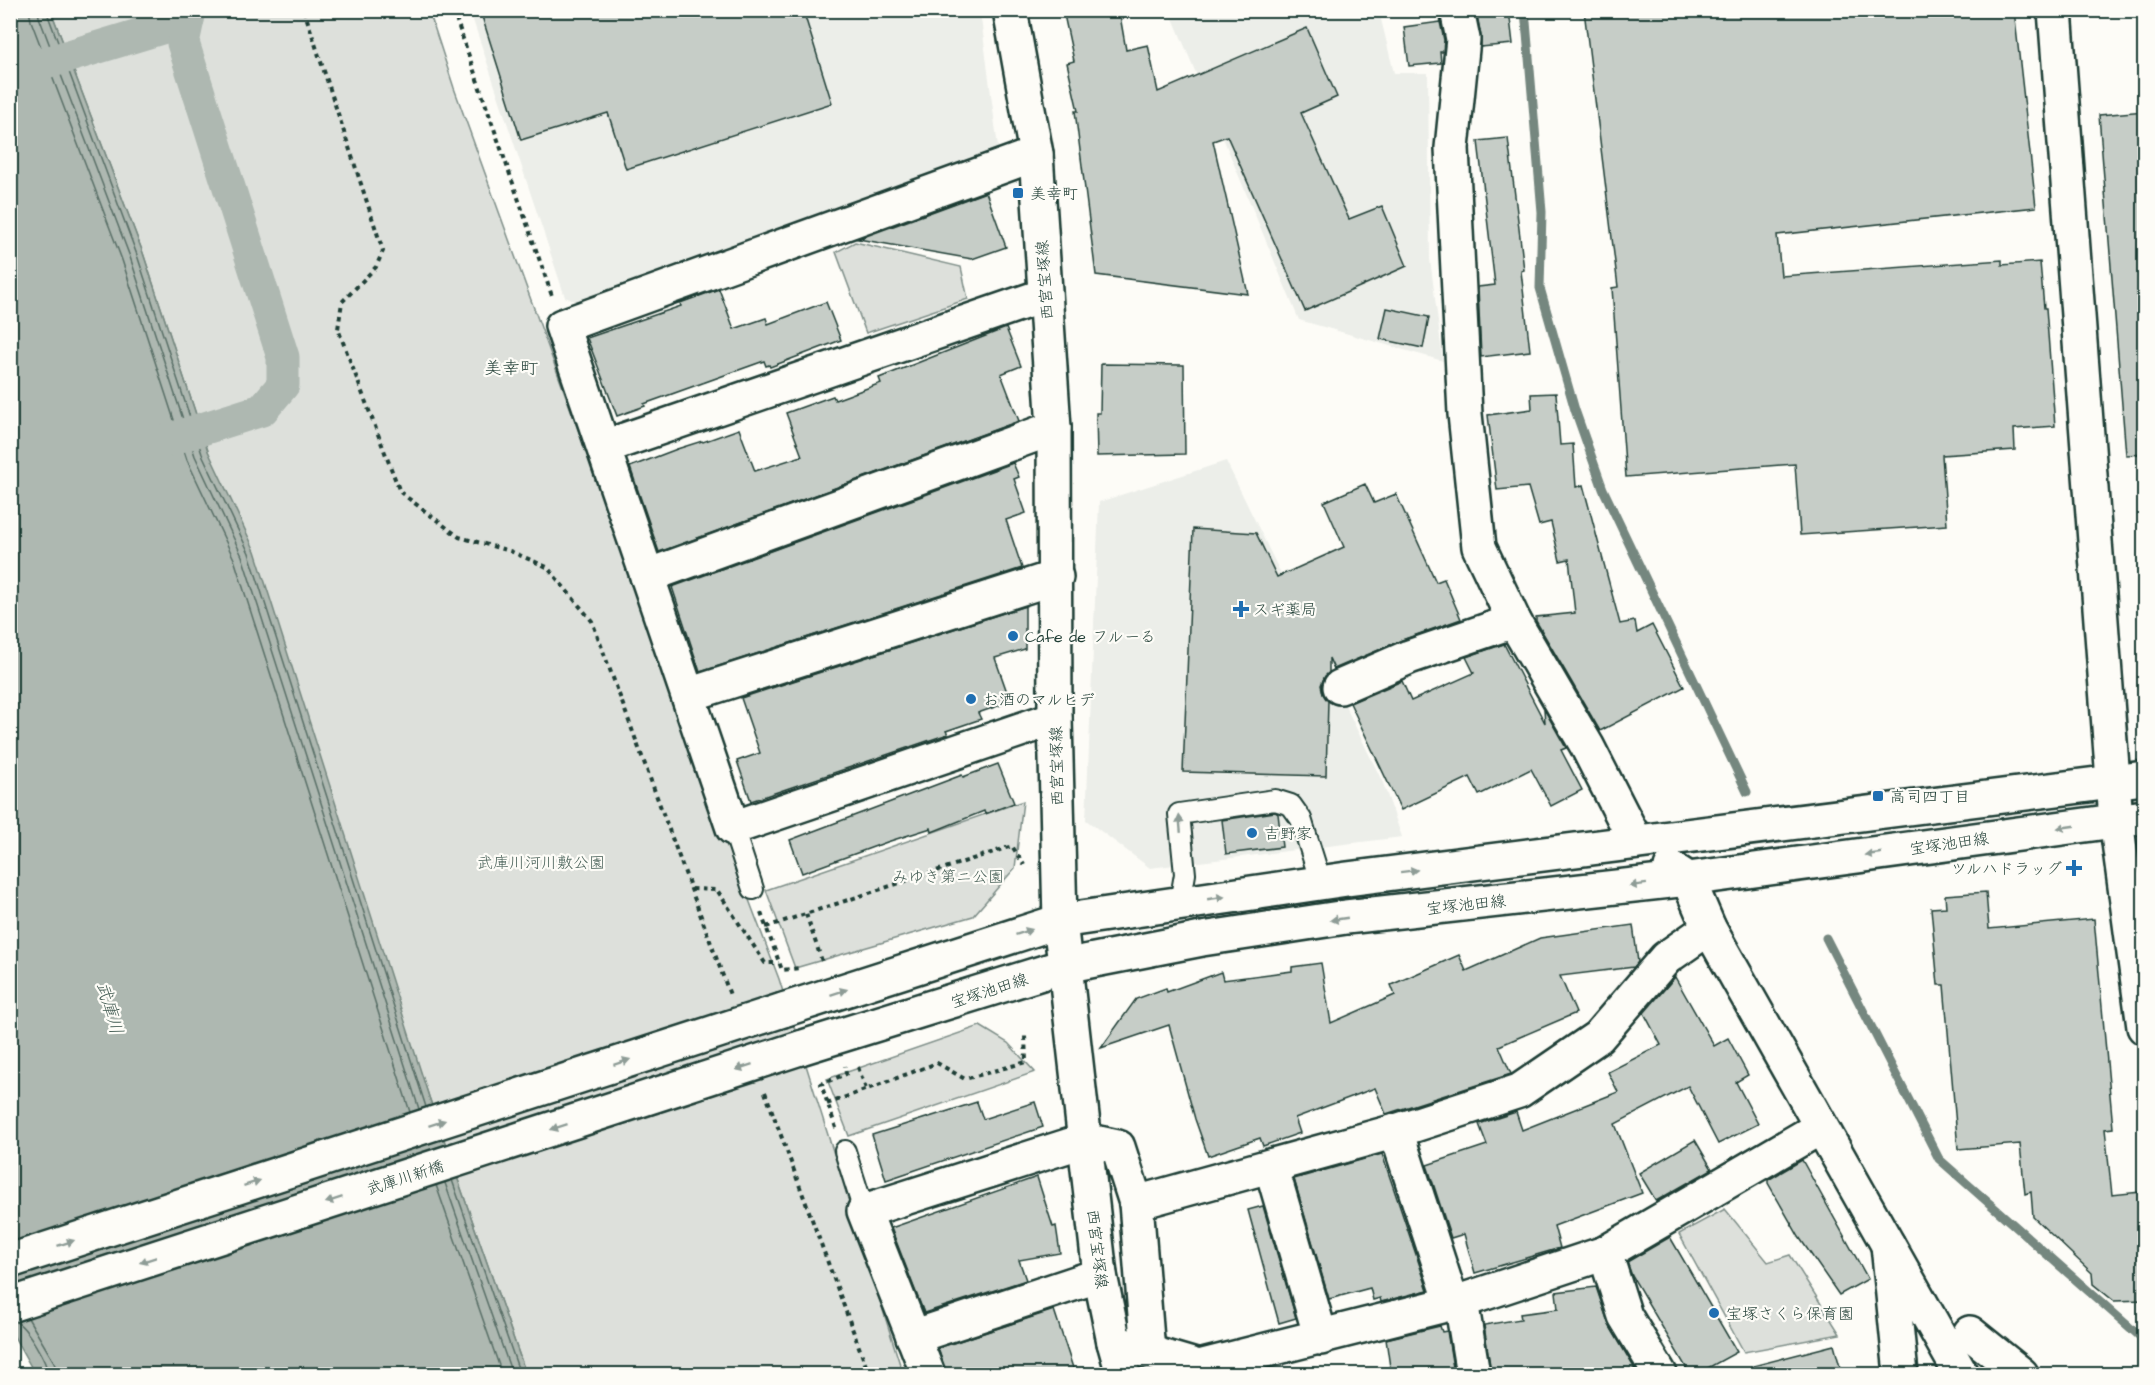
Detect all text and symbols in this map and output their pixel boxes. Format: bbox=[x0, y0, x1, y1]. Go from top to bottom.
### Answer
place label: 美幸町 bbox=[1030, 183, 1078, 205]
marker: 美幸町 bbox=[1011, 186, 1025, 200]
street label: 西宮宝塚線 bbox=[1031, 239, 1059, 321]
district label: 美幸町 bbox=[484, 356, 538, 381]
place label: スギ薬局 bbox=[1253, 599, 1317, 621]
marker: スギ薬局 bbox=[1234, 602, 1248, 616]
place label: Cafe de フルーる bbox=[1025, 626, 1156, 648]
marker: Cafe de フルーる bbox=[1006, 629, 1020, 643]
place label: お酒のマルヒデ bbox=[983, 689, 1095, 711]
marker: お酒のマルヒデ bbox=[964, 692, 978, 706]
street label: 西宮宝塚線 bbox=[1045, 726, 1069, 806]
place label: 高司四丁目 bbox=[1890, 786, 1970, 808]
marker: 高司四丁目 bbox=[1871, 789, 1885, 803]
one-way arrow bbox=[1175, 815, 1185, 834]
place label: 吉野家 bbox=[1264, 823, 1312, 845]
one-way arrow bbox=[2056, 823, 2075, 832]
marker: 吉野家 bbox=[1245, 826, 1259, 840]
street label: 宝塚池田線 bbox=[1908, 828, 1990, 860]
one-way arrow bbox=[1863, 849, 1882, 858]
park label: 武庫川河川敷公園 bbox=[477, 852, 605, 874]
place label: ツルハドラッグ bbox=[1951, 858, 2062, 880]
marker: ツルハドラッグ bbox=[2067, 861, 2081, 875]
park label: みゆき第ニ公園 bbox=[892, 866, 1004, 888]
one-way arrow bbox=[1399, 866, 1418, 876]
one-way arrow bbox=[1628, 880, 1647, 889]
street label: 宝塚池田線 bbox=[1425, 890, 1507, 920]
one-way arrow bbox=[1206, 893, 1225, 902]
one-way arrow bbox=[1330, 914, 1349, 923]
one-way arrow bbox=[1015, 927, 1033, 936]
street label: 宝塚池田線 bbox=[948, 968, 1031, 1014]
water label: 武庫川 bbox=[90, 979, 129, 1038]
one-way arrow bbox=[830, 987, 848, 996]
one-way arrow bbox=[614, 1057, 632, 1067]
one-way arrow bbox=[735, 1062, 753, 1072]
one-way arrow bbox=[428, 1117, 446, 1127]
one-way arrow bbox=[550, 1123, 568, 1132]
street label: 武庫川新橋 bbox=[364, 1155, 447, 1201]
one-way arrow bbox=[243, 1178, 261, 1187]
one-way arrow bbox=[325, 1196, 343, 1205]
street label: 西宮宝塚線 bbox=[1081, 1208, 1113, 1290]
one-way arrow bbox=[57, 1238, 75, 1247]
one-way arrow bbox=[139, 1256, 157, 1266]
place label: 宝塚さくら保育園 bbox=[1726, 1303, 1854, 1325]
marker: 宝塚さくら保育園 bbox=[1707, 1306, 1721, 1320]

